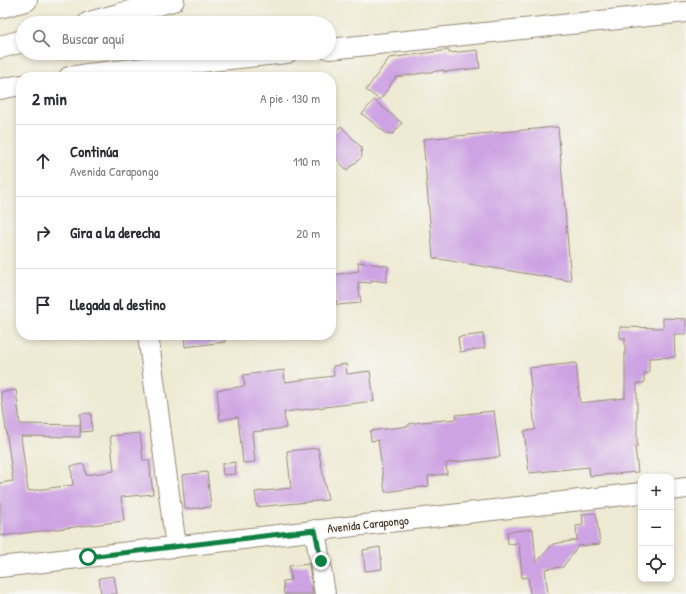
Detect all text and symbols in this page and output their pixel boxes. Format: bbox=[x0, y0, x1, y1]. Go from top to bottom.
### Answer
search box bbox=[16, 16, 336, 60]
icon: search bbox=[30, 27, 52, 49]
text: Buscar aquí bbox=[62, 28, 125, 49]
text: 2 min bbox=[32, 87, 67, 110]
text: A pie · 130 m bbox=[260, 89, 320, 107]
text: Continúa bbox=[70, 141, 118, 162]
icon: ahead bbox=[32, 150, 54, 172]
text: 110 m bbox=[293, 152, 320, 170]
text: Avenida Carapongo bbox=[70, 162, 159, 180]
icon: right bbox=[32, 222, 54, 244]
text: Gira a la derecha bbox=[70, 222, 160, 243]
text: 20 m bbox=[296, 224, 320, 242]
icon: arrive bbox=[32, 294, 54, 316]
text: Llegada al destino bbox=[70, 294, 166, 315]
map controls bbox=[638, 474, 674, 582]
button: + bbox=[638, 474, 674, 510]
button: − bbox=[638, 510, 674, 546]
street label: Avenida Carapongo bbox=[326, 511, 410, 537]
button: locate bbox=[638, 546, 674, 582]
route start bbox=[79, 548, 97, 566]
route end bbox=[312, 552, 330, 570]

